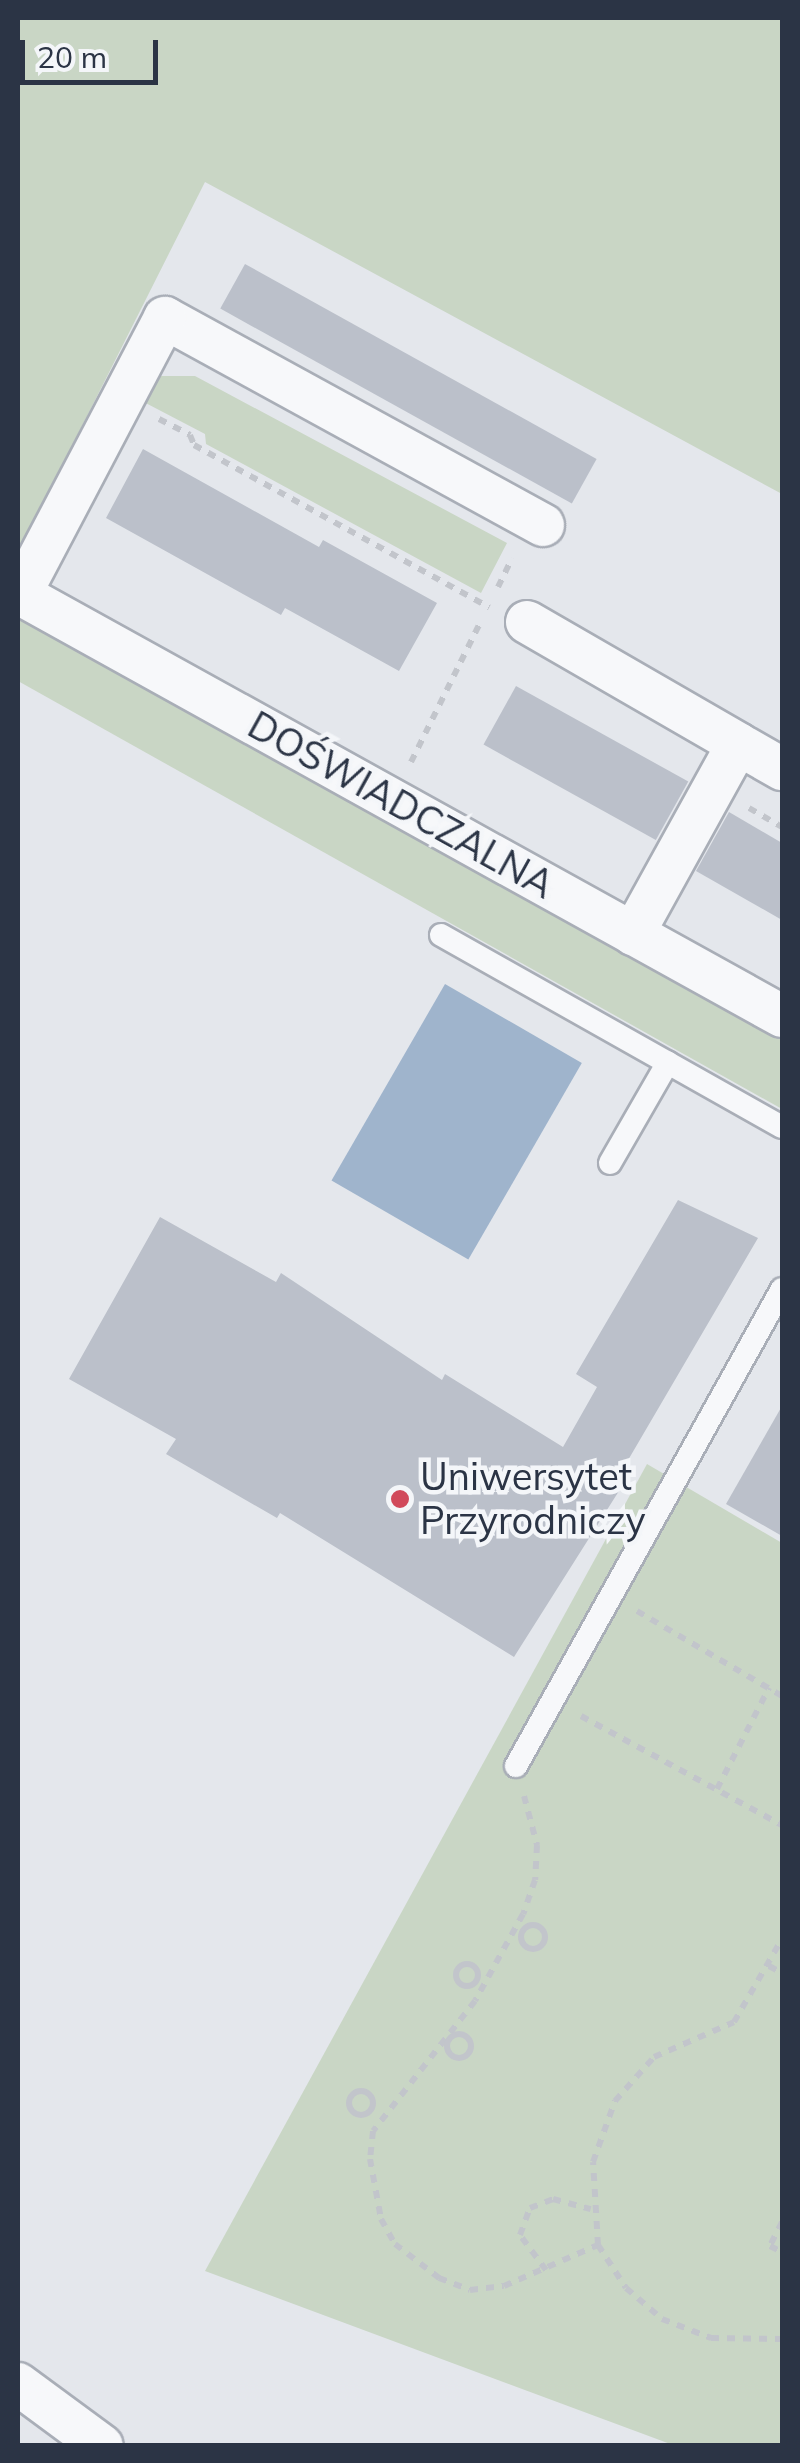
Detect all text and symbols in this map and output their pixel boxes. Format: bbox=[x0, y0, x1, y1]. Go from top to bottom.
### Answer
scale bar bbox=[25, 20, 162, 82]
text: 20 m bbox=[37, 38, 107, 76]
street label: DOŚWIADCZALNA bbox=[240, 702, 562, 908]
place label: Uniwersytet Przyrodniczy bbox=[420, 1454, 646, 1544]
marker: Uniwersytet Przyrodniczy bbox=[389, 1488, 411, 1510]

